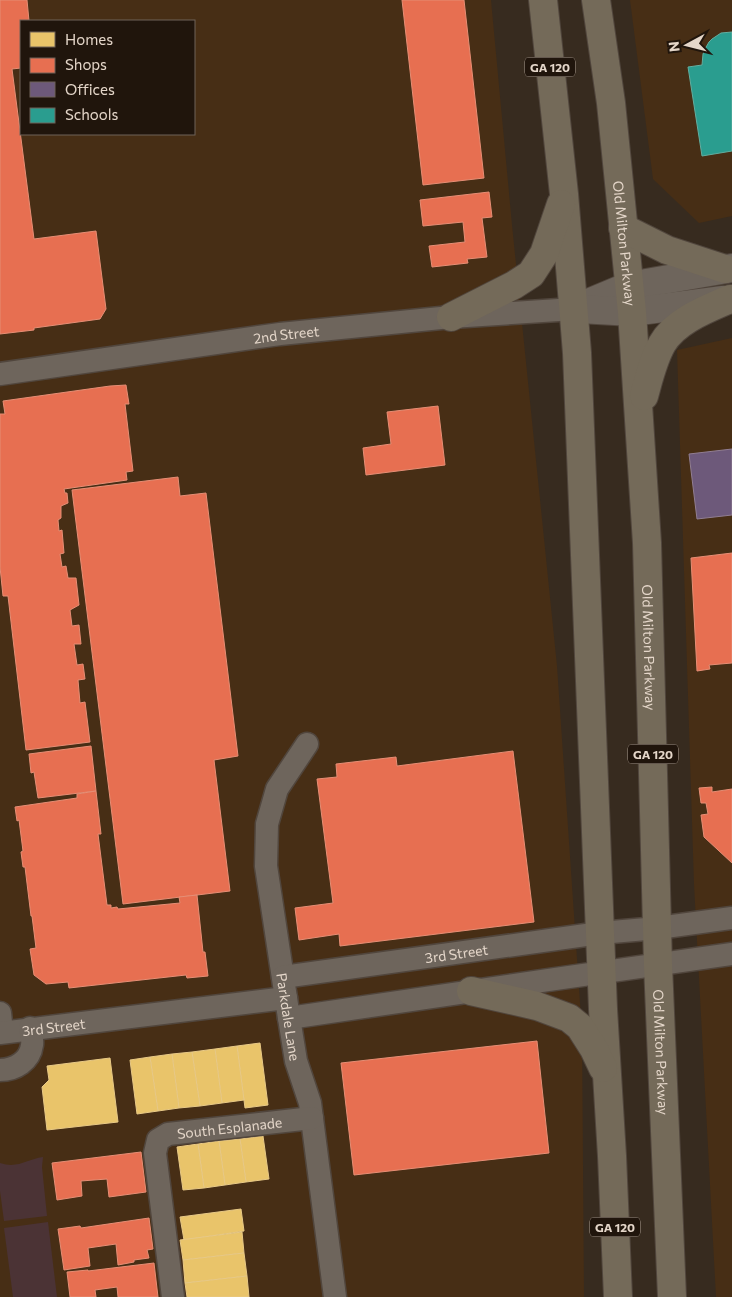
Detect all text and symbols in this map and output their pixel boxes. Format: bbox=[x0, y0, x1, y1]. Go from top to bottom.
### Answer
legend bbox=[20, 20, 195, 135]
north arrow bbox=[662, 20, 712, 70]
text: Homes bbox=[65, 30, 113, 48]
text: N bbox=[665, 40, 683, 53]
text: Shops bbox=[65, 55, 107, 73]
road number: GA 120 bbox=[525, 58, 575, 76]
text: Offices bbox=[65, 80, 115, 98]
text: Schools bbox=[65, 105, 119, 123]
street label: Old Milton Parkway bbox=[610, 180, 640, 307]
street label: 2nd Street bbox=[252, 322, 320, 346]
street label: Old Milton Parkway bbox=[640, 584, 660, 711]
road number: GA 120 bbox=[628, 744, 678, 764]
street label: 3rd Street bbox=[424, 940, 489, 966]
street label: Parkdale Lane bbox=[274, 972, 304, 1062]
street label: Old Milton Parkway bbox=[651, 989, 673, 1115]
street label: 3rd Street bbox=[21, 1014, 87, 1039]
street label: South Esplanade bbox=[176, 1113, 283, 1141]
road number: GA 120 bbox=[590, 1218, 640, 1236]

